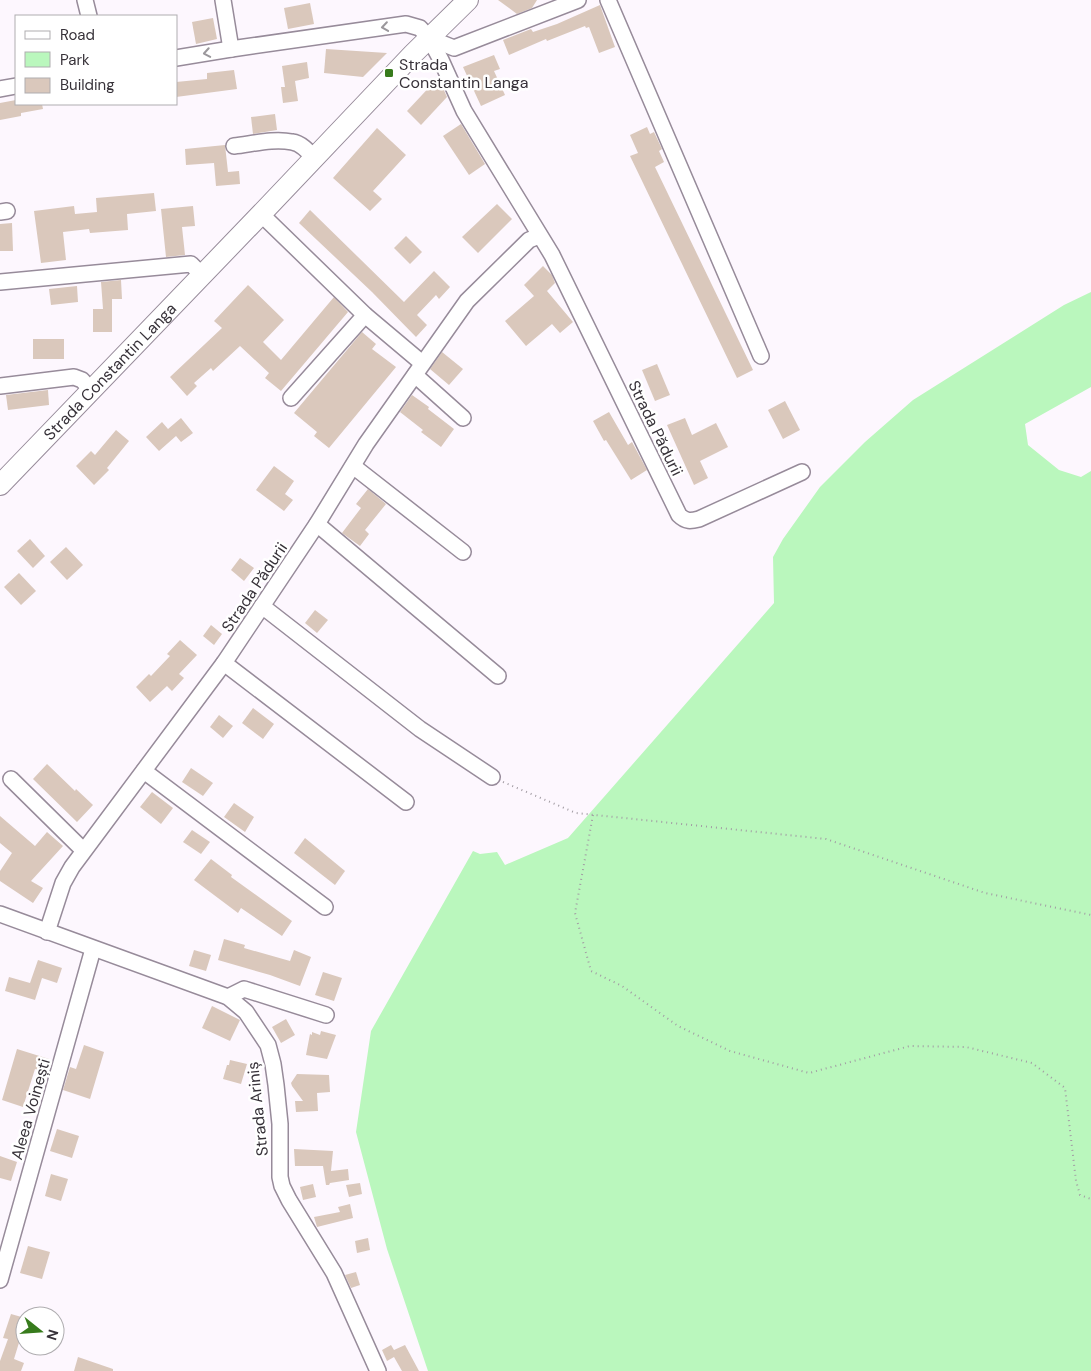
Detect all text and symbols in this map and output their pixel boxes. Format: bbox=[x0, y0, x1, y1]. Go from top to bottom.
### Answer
legend bbox=[15, 15, 178, 105]
one-way arrow bbox=[381, 21, 389, 32]
text: Road bbox=[60, 25, 95, 45]
one-way arrow bbox=[203, 47, 212, 57]
text: Park bbox=[60, 50, 90, 70]
place label: Strada Constantin Langa bbox=[399, 54, 529, 93]
marker: Strada Constantin Langa bbox=[383, 67, 395, 79]
text: Building bbox=[60, 75, 115, 95]
street label: Strada Constantin Langa bbox=[39, 298, 181, 445]
street label: Strada Pădurii bbox=[623, 377, 688, 479]
street label: Strada Pădurii bbox=[217, 538, 292, 636]
street label: Aleea Voinești bbox=[6, 1056, 55, 1162]
street label: Strada Ariniș bbox=[242, 1061, 273, 1157]
north arrow bbox=[15, 1306, 65, 1356]
text: N bbox=[42, 1327, 63, 1342]

